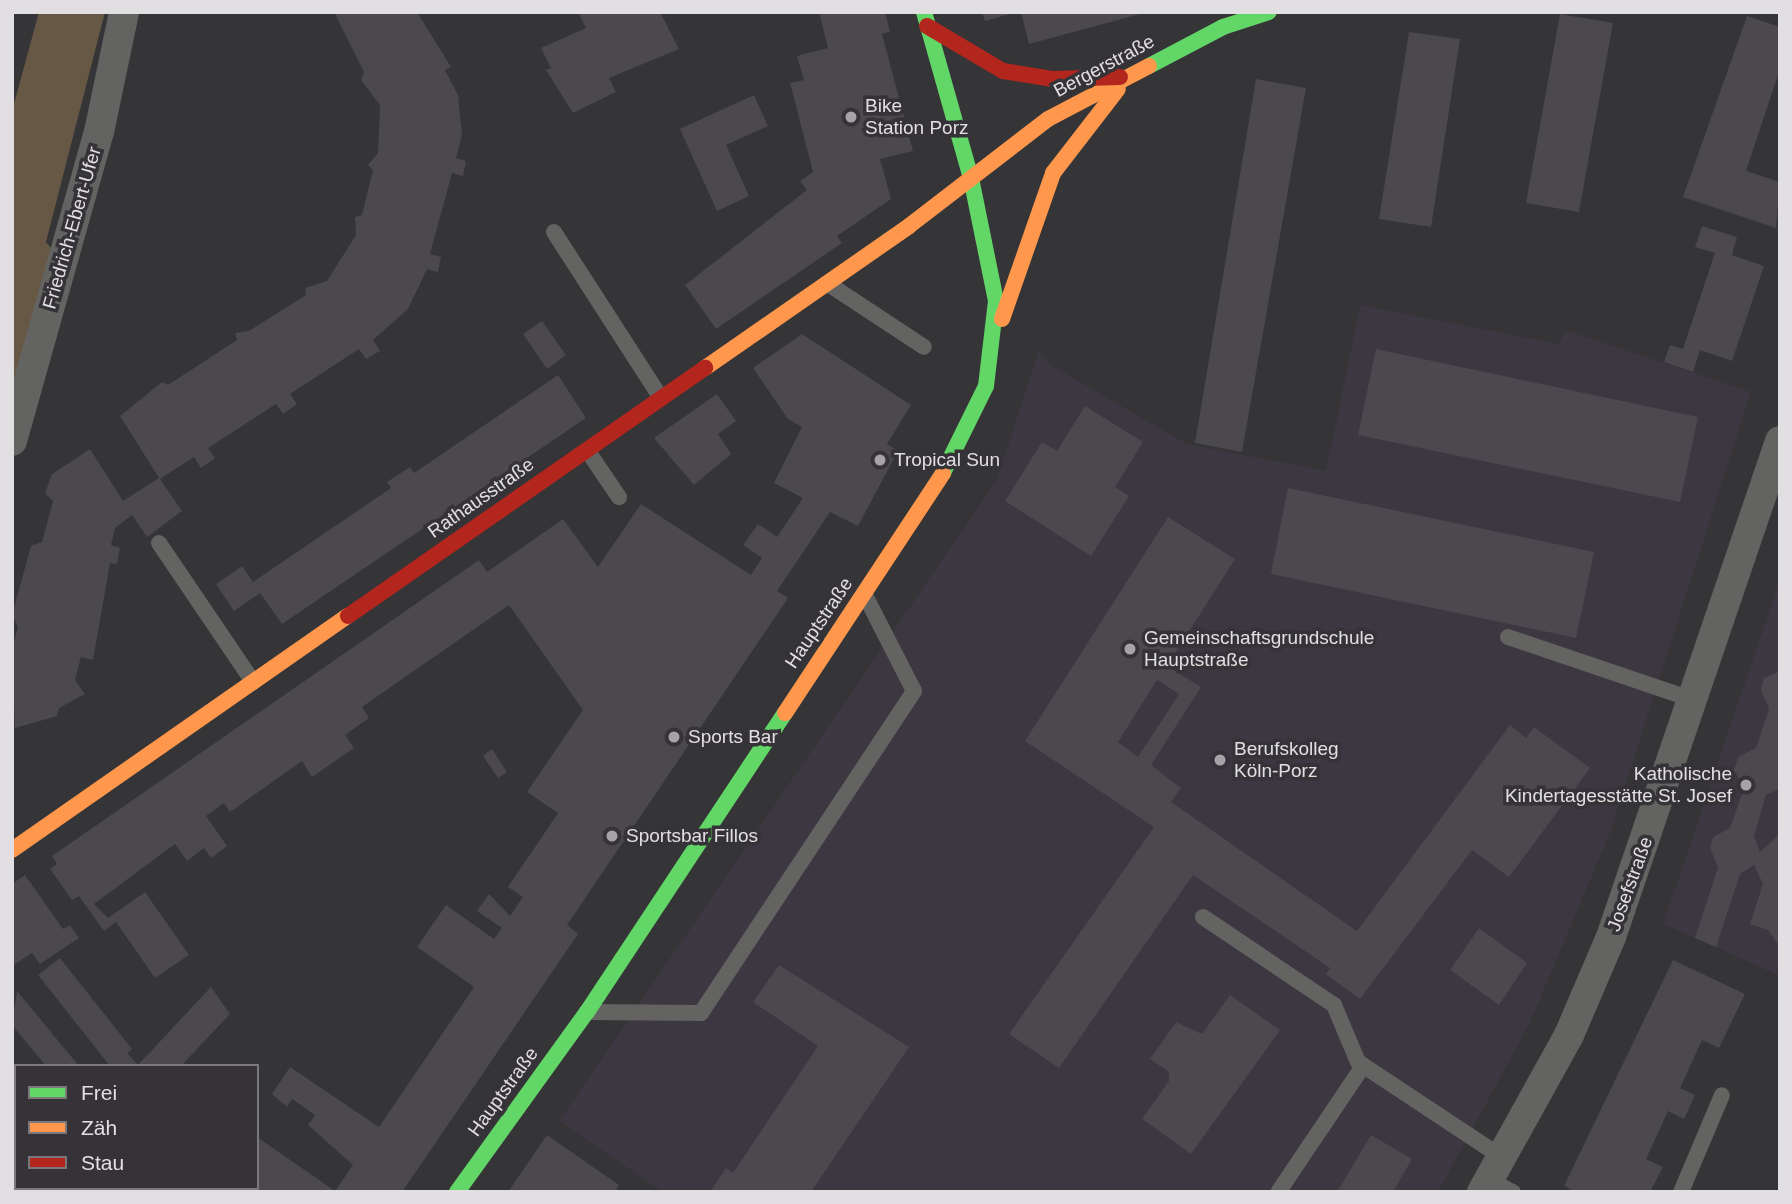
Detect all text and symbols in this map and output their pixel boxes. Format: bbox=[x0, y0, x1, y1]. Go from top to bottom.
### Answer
street label: Bergerstraße bbox=[1050, 30, 1158, 102]
place label: Bike Station Porz bbox=[865, 95, 968, 139]
marker: Bike Station Porz bbox=[843, 109, 859, 125]
street label: Friedrich-Ebert-Ufer bbox=[38, 144, 106, 312]
place label: Tropical Sun bbox=[894, 449, 1000, 471]
marker: Tropical Sun bbox=[872, 452, 888, 468]
street label: Rathausstraße bbox=[423, 453, 539, 543]
street label: Hauptstraße bbox=[780, 573, 858, 673]
place label: Gemeinschaftsgrundschule Hauptstraße bbox=[1144, 627, 1374, 671]
marker: Gemeinschaftsgrundschule Hauptstraße bbox=[1122, 641, 1138, 657]
place label: Sports Bar bbox=[688, 726, 778, 748]
marker: Sports Bar bbox=[666, 729, 682, 745]
place label: Berufskolleg Köln-Porz bbox=[1234, 738, 1339, 782]
marker: Berufskolleg Köln-Porz bbox=[1212, 752, 1228, 768]
place label: Katholische Kindertagesstätte St. Josef bbox=[1505, 763, 1732, 807]
marker: Katholische Kindertagesstätte St. Josef bbox=[1738, 777, 1754, 793]
place label: Sportsbar Fillos bbox=[626, 825, 758, 847]
marker: Sportsbar Fillos bbox=[604, 828, 620, 844]
street label: Josefstraße bbox=[1602, 833, 1658, 935]
street label: Hauptstraße bbox=[463, 1043, 543, 1141]
legend bbox=[14, 1064, 259, 1190]
text: Frei bbox=[81, 1081, 117, 1104]
text: Zäh bbox=[81, 1116, 117, 1139]
text: Stau bbox=[81, 1151, 124, 1174]

